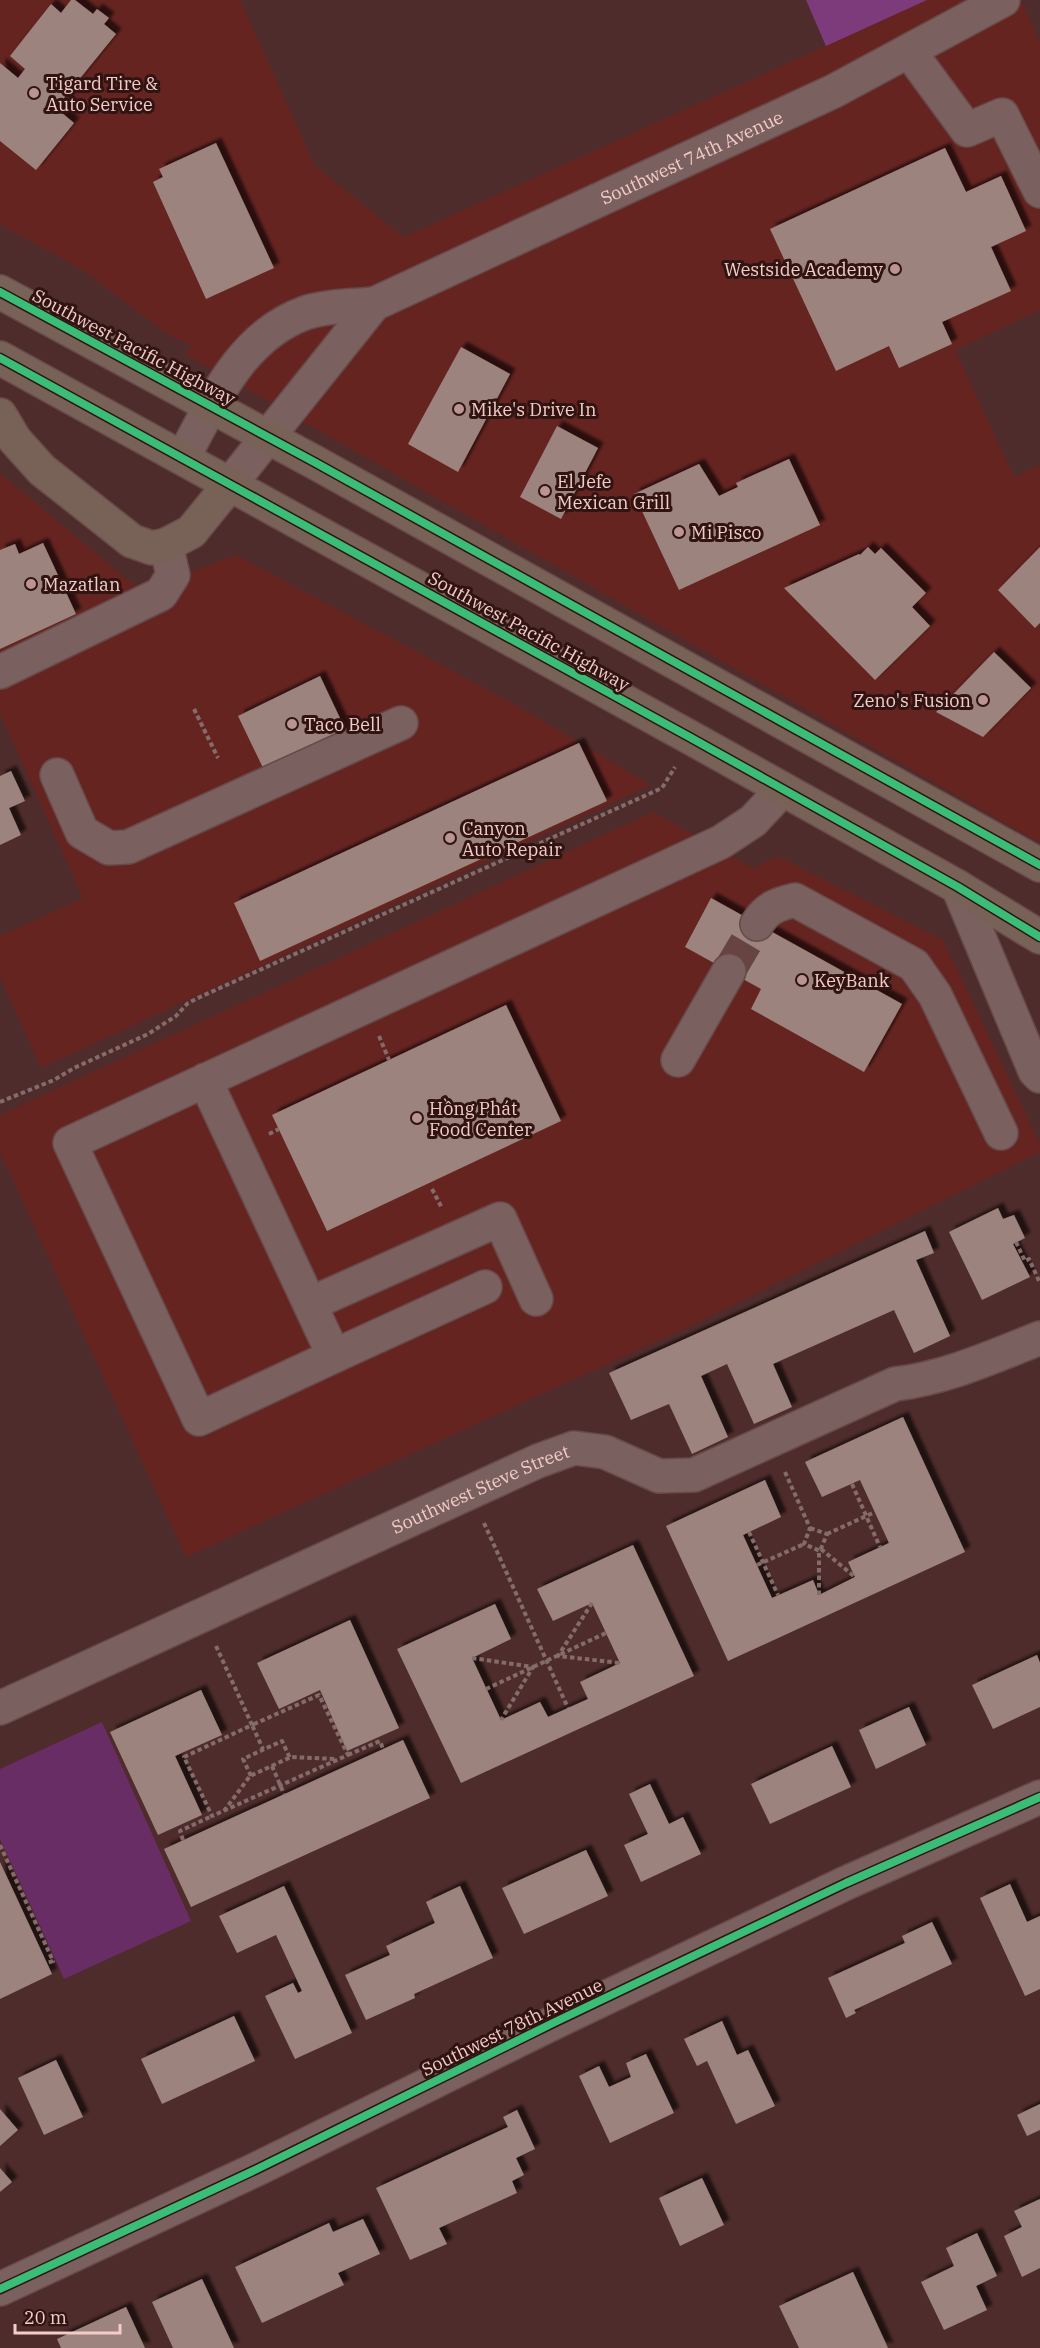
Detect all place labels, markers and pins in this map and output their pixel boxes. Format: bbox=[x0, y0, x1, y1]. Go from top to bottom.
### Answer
place label: Tigard Tire & Auto Service bbox=[46, 72, 158, 116]
marker: Tigard Tire & Auto Service bbox=[27, 86, 41, 100]
place label: Westside Academy bbox=[724, 258, 883, 281]
marker: Westside Academy bbox=[888, 262, 902, 276]
place label: Mike's Drive In bbox=[471, 398, 597, 421]
marker: Mike's Drive In bbox=[452, 402, 466, 416]
place label: El Jefe Mexican Grill bbox=[557, 470, 670, 514]
marker: El Jefe Mexican Grill bbox=[538, 484, 552, 498]
place label: Mi Pisco bbox=[691, 521, 762, 544]
marker: Mi Pisco bbox=[672, 525, 686, 539]
place label: Mazatlan bbox=[43, 573, 120, 596]
marker: Mazatlan bbox=[24, 577, 38, 591]
place label: Zeno's Fusion bbox=[853, 689, 971, 712]
marker: Zeno's Fusion bbox=[976, 693, 990, 707]
place label: Taco Bell bbox=[304, 713, 381, 736]
marker: Taco Bell bbox=[285, 717, 299, 731]
place label: Canyon Auto Repair bbox=[462, 817, 562, 861]
marker: Canyon Auto Repair bbox=[443, 831, 457, 845]
place label: KeyBank bbox=[814, 969, 890, 992]
marker: KeyBank bbox=[795, 973, 809, 987]
place label: Hồng Phát Food Center bbox=[429, 1097, 532, 1141]
marker: Hồng Phát Food Center bbox=[410, 1111, 424, 1125]

